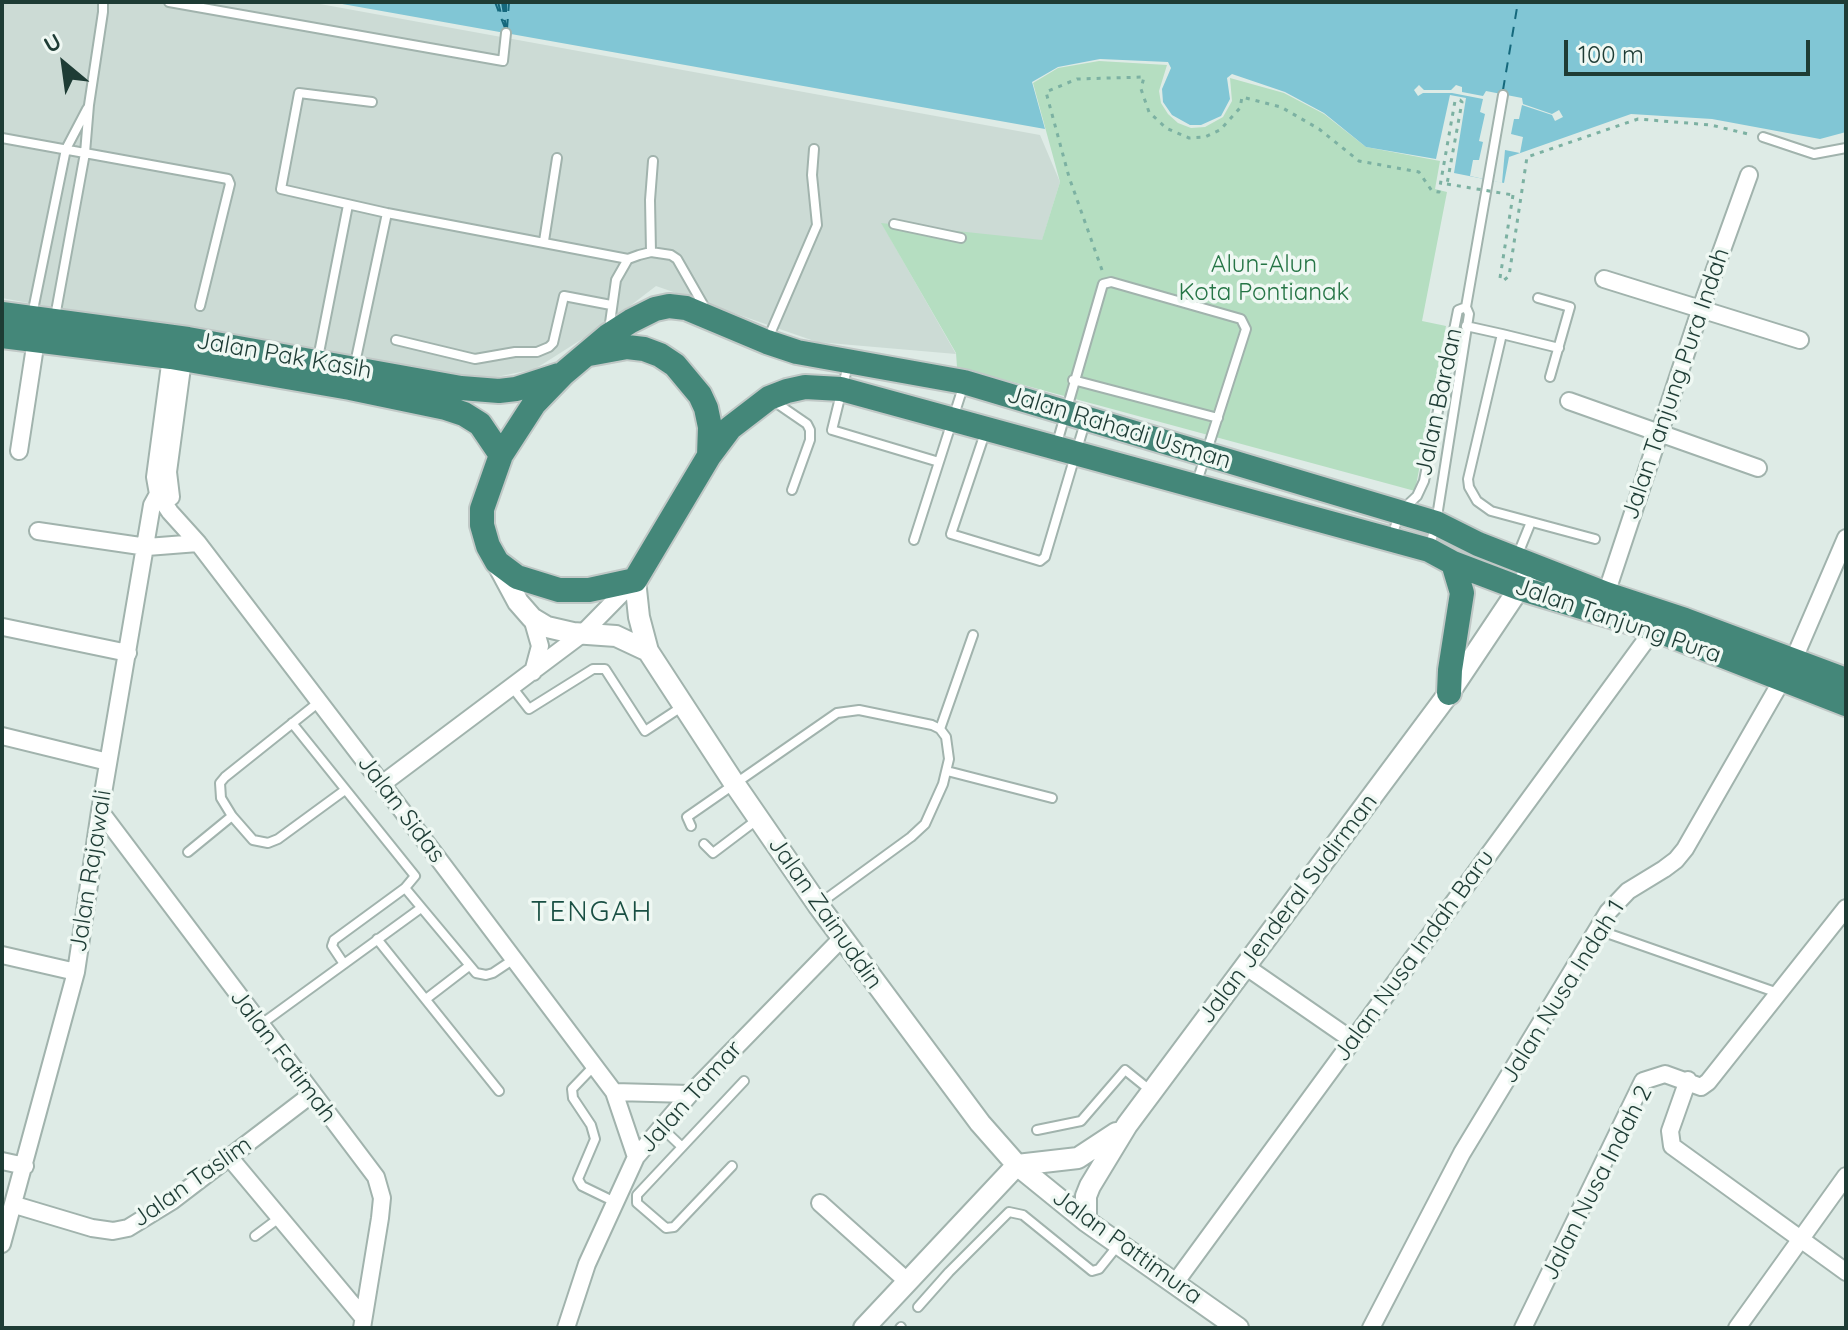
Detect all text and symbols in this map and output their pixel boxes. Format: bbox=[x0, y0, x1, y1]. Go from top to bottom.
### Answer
north arrow bbox=[24, 24, 104, 104]
scale bar bbox=[1568, 24, 1814, 74]
text: U bbox=[39, 27, 66, 59]
text: 100 m bbox=[1578, 39, 1644, 69]
street label: Jalan Tanjung Pura Indah bbox=[1616, 244, 1736, 524]
park label: Alun-Alun Kota Pontianak bbox=[1179, 251, 1349, 307]
street label: Jalan Bardan bbox=[1409, 325, 1469, 479]
street label: Jalan Pak Kasih bbox=[194, 326, 374, 386]
street label: Jalan Rahadi Usman bbox=[1004, 380, 1234, 476]
street label: Jalan Tanjung Pura bbox=[1511, 572, 1725, 670]
street label: Jalan Sidas bbox=[351, 749, 451, 869]
street label: Jalan Rajawali bbox=[64, 788, 118, 954]
street label: Jalan Jenderal Sudirman bbox=[1192, 789, 1384, 1029]
street label: Jalan Zainuddin bbox=[762, 831, 888, 995]
street label: Jalan Nusa Indah Baru bbox=[1328, 845, 1500, 1067]
street label: Jalan Nusa Indah 1 bbox=[1495, 895, 1631, 1089]
district label: TENGAH bbox=[531, 896, 653, 930]
street label: Jalan Fatimah bbox=[223, 984, 343, 1128]
street label: Jalan Tamar bbox=[633, 1035, 749, 1159]
street label: Jalan Nusa Indah 2 bbox=[1535, 1081, 1659, 1285]
street label: Jalan Taslim bbox=[127, 1130, 257, 1234]
street label: Jalan Pattimura bbox=[1047, 1183, 1207, 1311]

